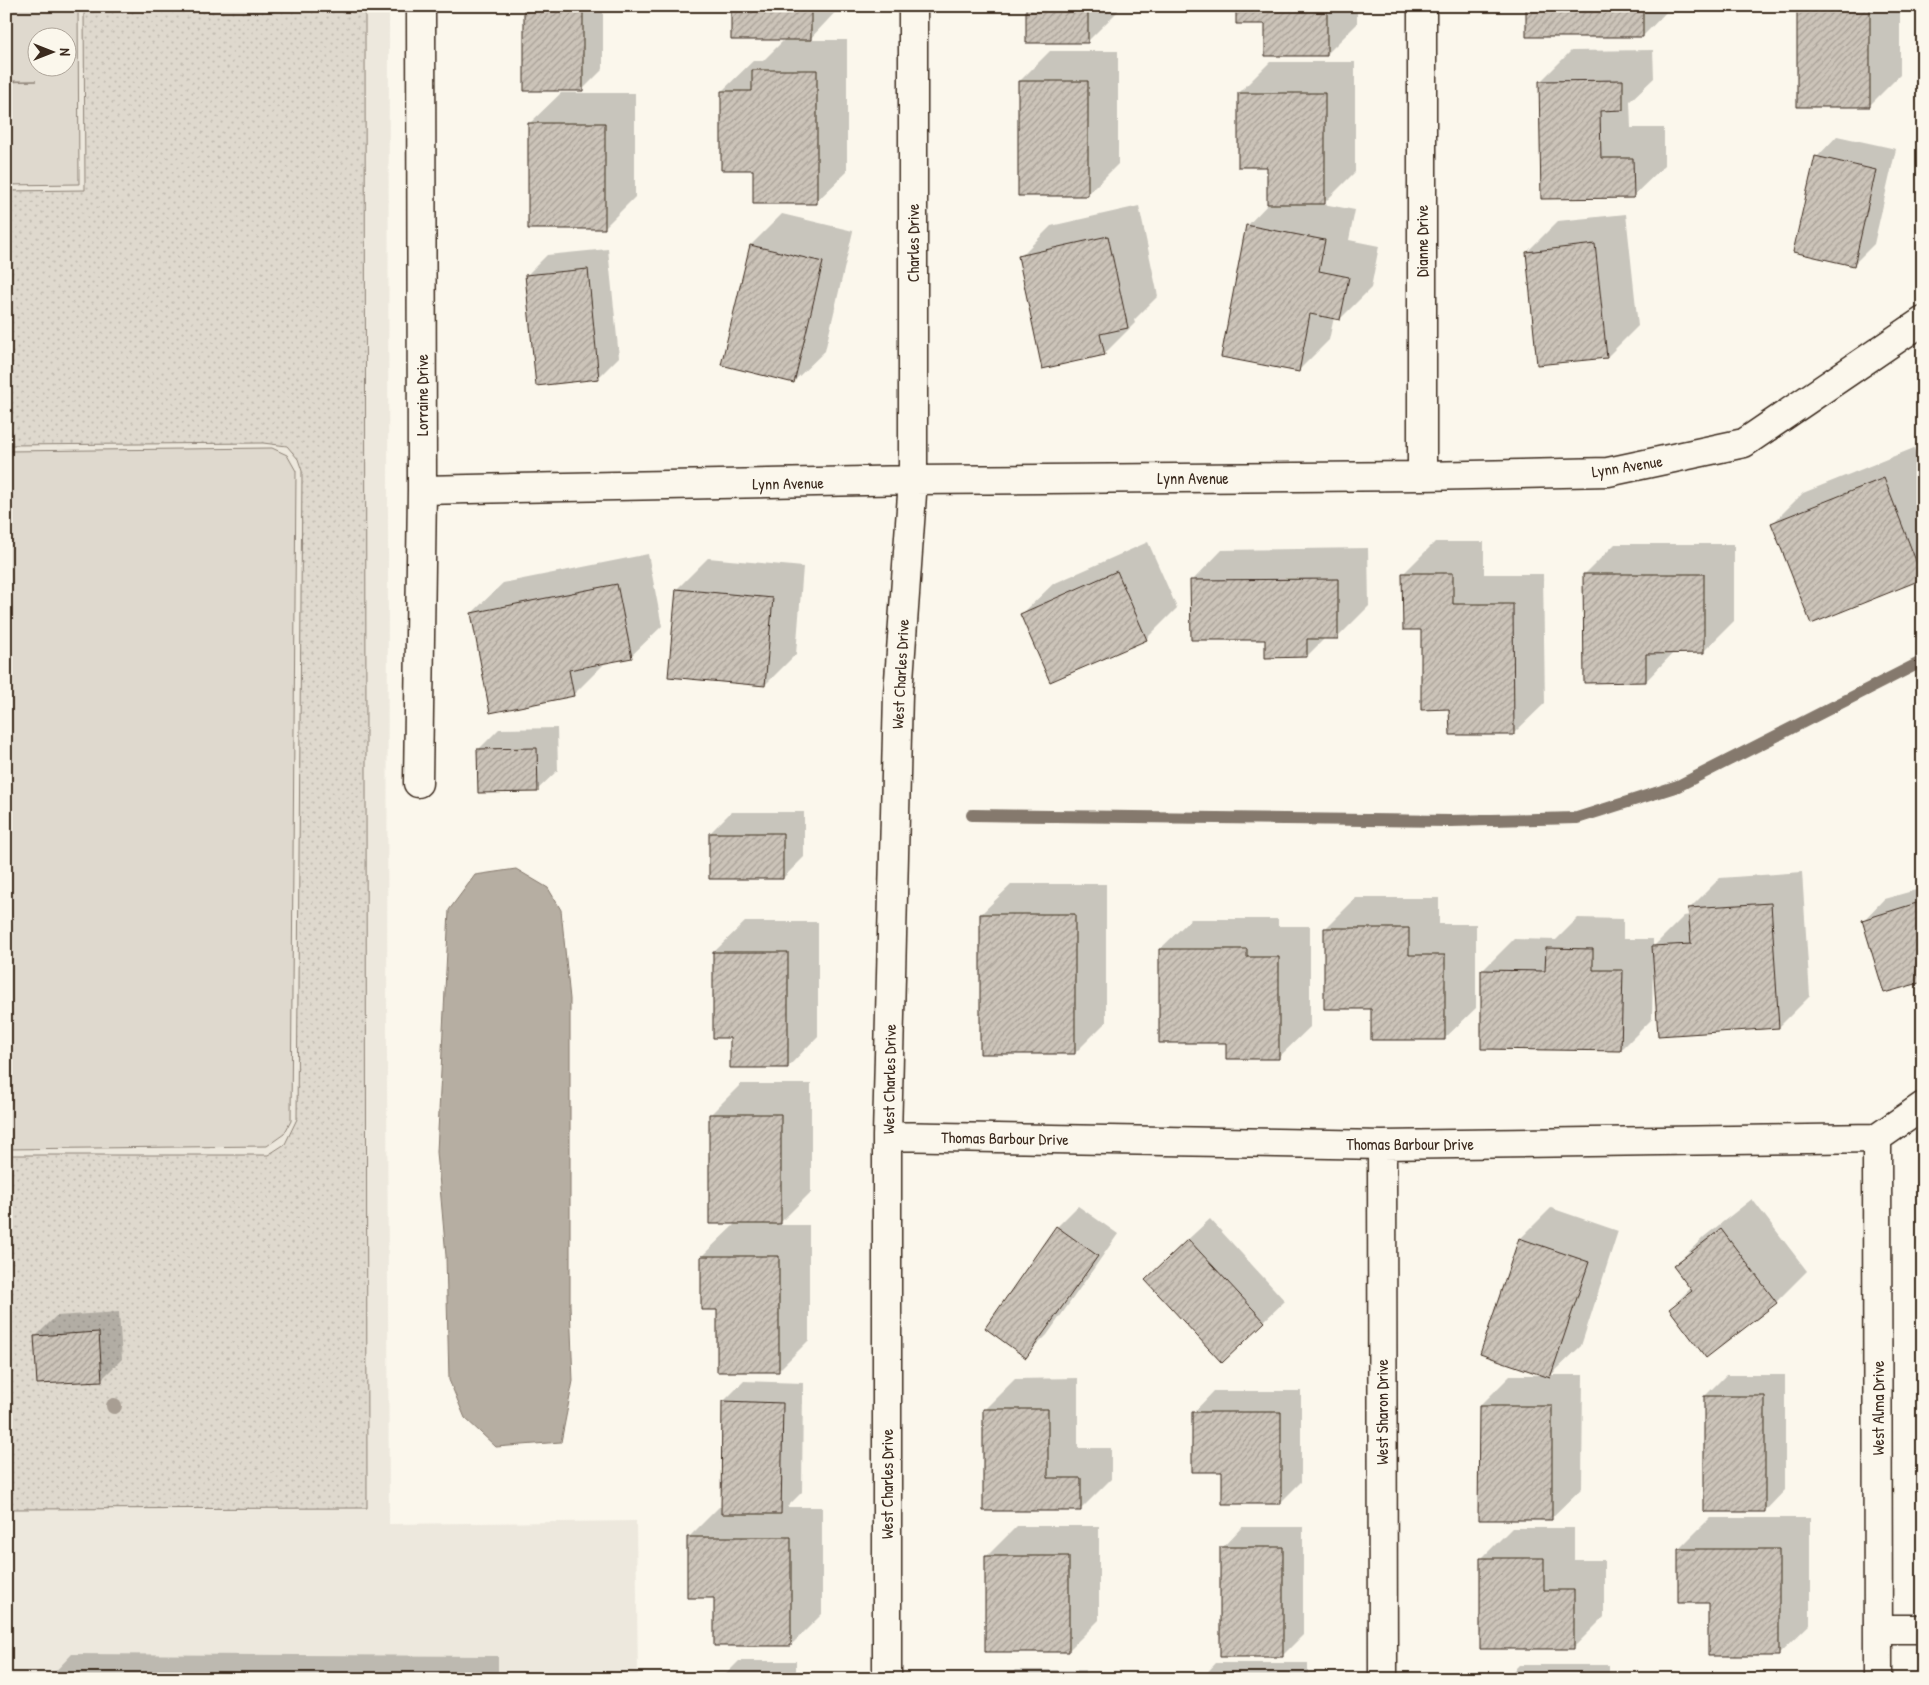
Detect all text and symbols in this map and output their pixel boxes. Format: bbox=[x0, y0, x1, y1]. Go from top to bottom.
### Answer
north arrow bbox=[28, 28, 78, 78]
text: N bbox=[56, 48, 75, 56]
street label: Charles Drive bbox=[902, 203, 924, 282]
street label: Dianne Drive bbox=[1411, 204, 1433, 277]
street label: Lorraine Drive bbox=[411, 353, 433, 436]
street label: Lynn Avenue bbox=[1590, 449, 1665, 482]
street label: Lynn Avenue bbox=[1157, 467, 1229, 489]
street label: Lynn Avenue bbox=[752, 471, 825, 495]
street label: West Charles Drive bbox=[886, 618, 914, 730]
street label: West Charles Drive bbox=[877, 1023, 901, 1134]
street label: Thomas Barbour Drive bbox=[941, 1126, 1070, 1150]
street label: Thomas Barbour Drive bbox=[1346, 1133, 1474, 1155]
street label: West Sharon Drive bbox=[1371, 1359, 1393, 1465]
street label: West Alma Drive bbox=[1867, 1360, 1889, 1455]
street label: West Charles Drive bbox=[876, 1428, 898, 1539]

